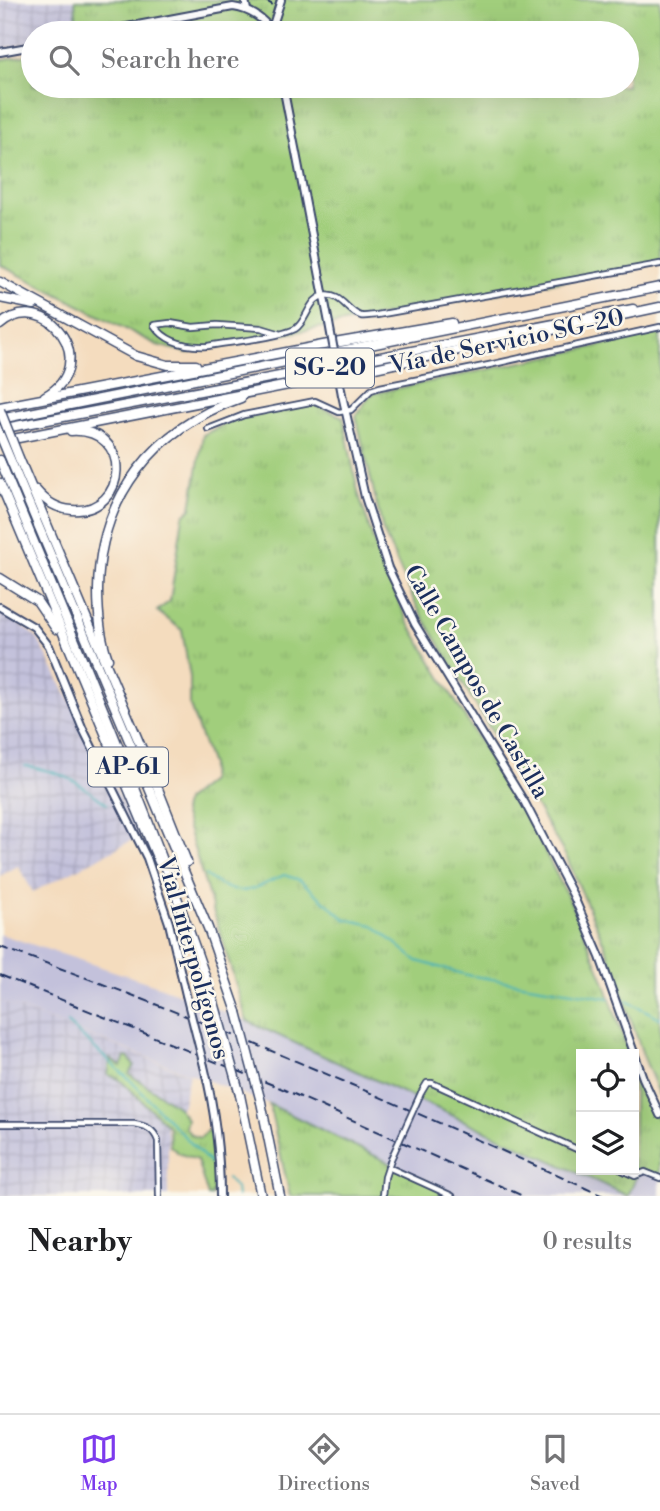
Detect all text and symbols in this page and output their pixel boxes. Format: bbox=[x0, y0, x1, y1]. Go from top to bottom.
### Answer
search box bbox=[21, 21, 639, 98]
icon: search bbox=[45, 41, 83, 79]
text: Search here bbox=[101, 44, 240, 76]
street label: Vía de Servicio SG-20 bbox=[386, 303, 627, 382]
road number: SG-20 bbox=[286, 348, 374, 388]
street label: Calle Campos de Castilla bbox=[397, 560, 556, 805]
road number: AP-61 bbox=[88, 748, 168, 786]
street label: Vial Interpolígonos bbox=[149, 852, 236, 1063]
map controls bbox=[576, 1049, 639, 1175]
button: locate bbox=[576, 1049, 639, 1112]
button: layers bbox=[576, 1112, 639, 1175]
text: Nearby bbox=[28, 1223, 132, 1261]
text: 0 results bbox=[542, 1228, 632, 1256]
tab: Map bbox=[80, 1430, 118, 1496]
tab: Directions bbox=[278, 1430, 370, 1496]
tab: Saved bbox=[530, 1430, 580, 1496]

